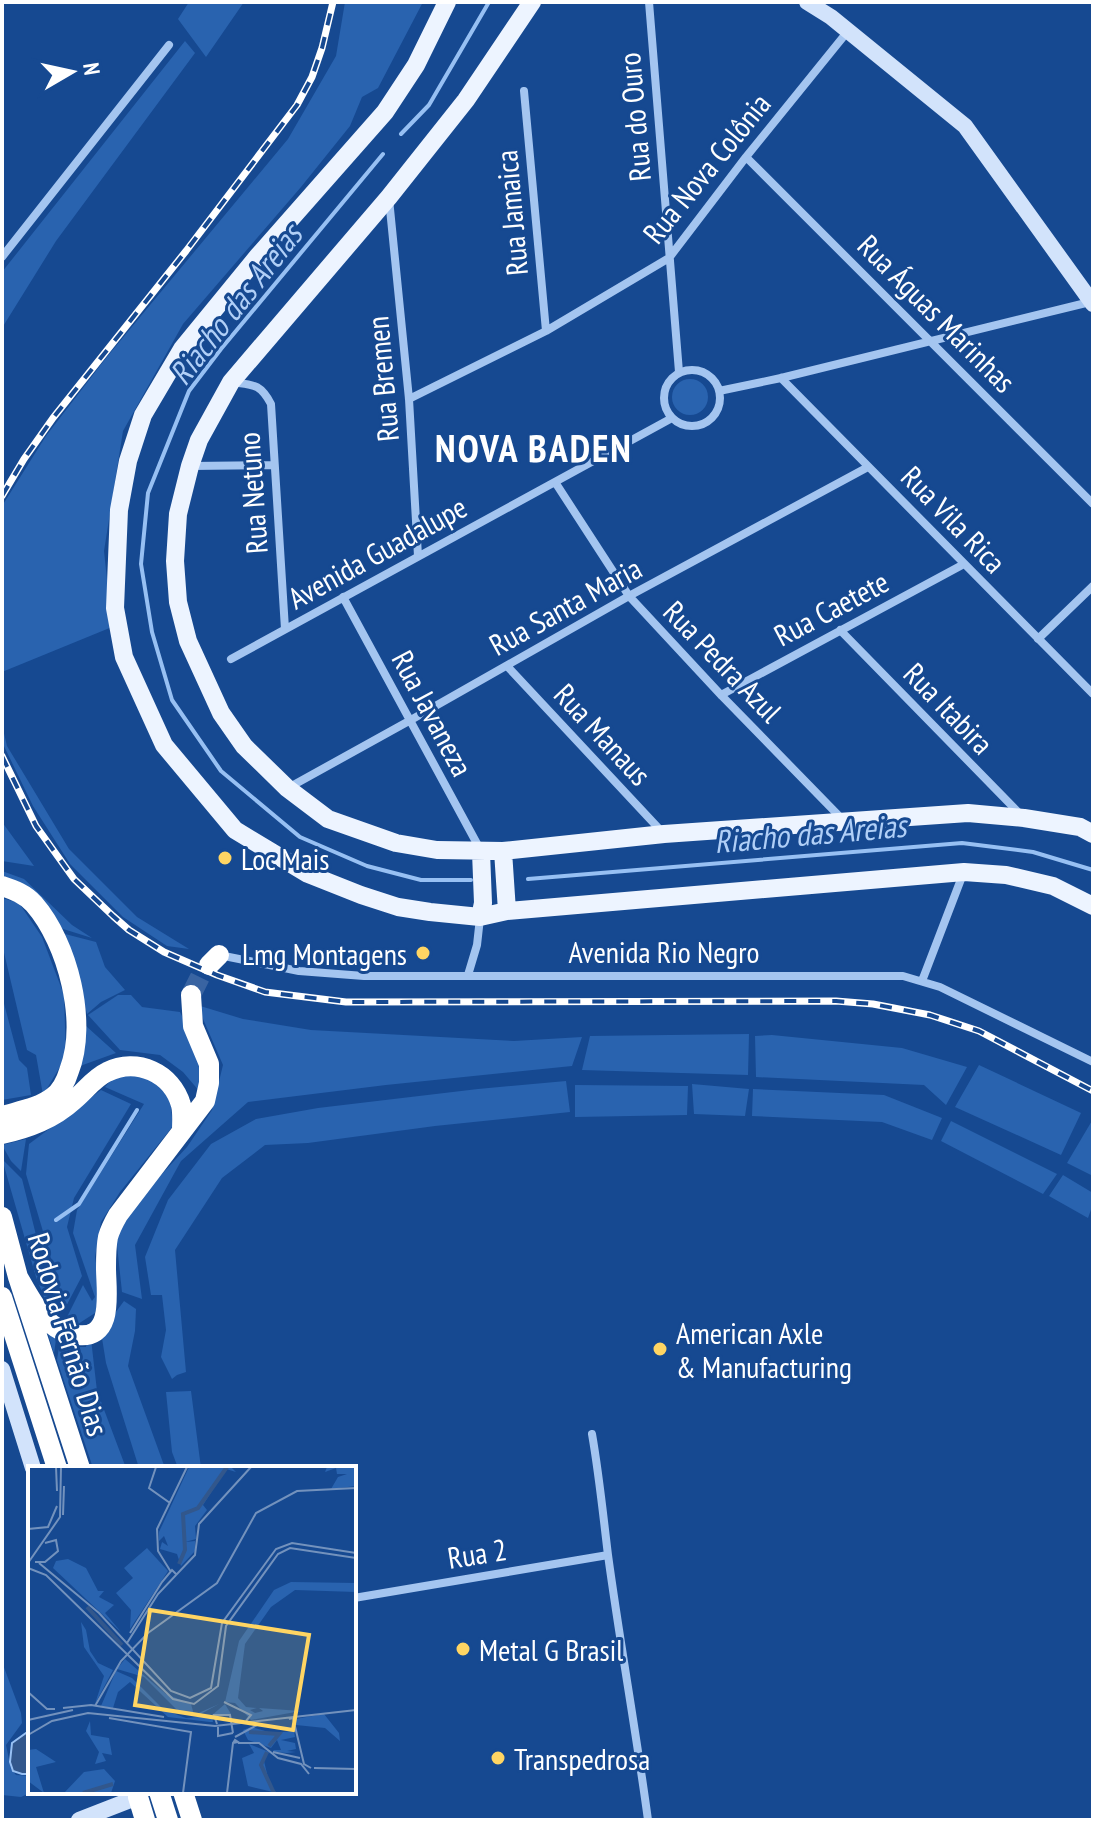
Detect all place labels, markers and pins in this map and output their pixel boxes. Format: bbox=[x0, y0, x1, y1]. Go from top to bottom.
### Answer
place label: Loc Mais bbox=[241, 839, 329, 878]
marker: Loc Mais bbox=[216, 849, 234, 867]
place label: Lmg Montagens bbox=[242, 934, 407, 973]
marker: Lmg Montagens bbox=[414, 944, 432, 962]
place label: American Axle & Manufacturing bbox=[676, 1313, 852, 1386]
marker: American Axle & Manufacturing bbox=[651, 1340, 669, 1358]
place label: Metal G Brasil bbox=[479, 1630, 623, 1669]
marker: Metal G Brasil bbox=[454, 1640, 472, 1658]
place label: Transpedrosa bbox=[514, 1739, 650, 1778]
marker: Transpedrosa bbox=[489, 1749, 507, 1767]

